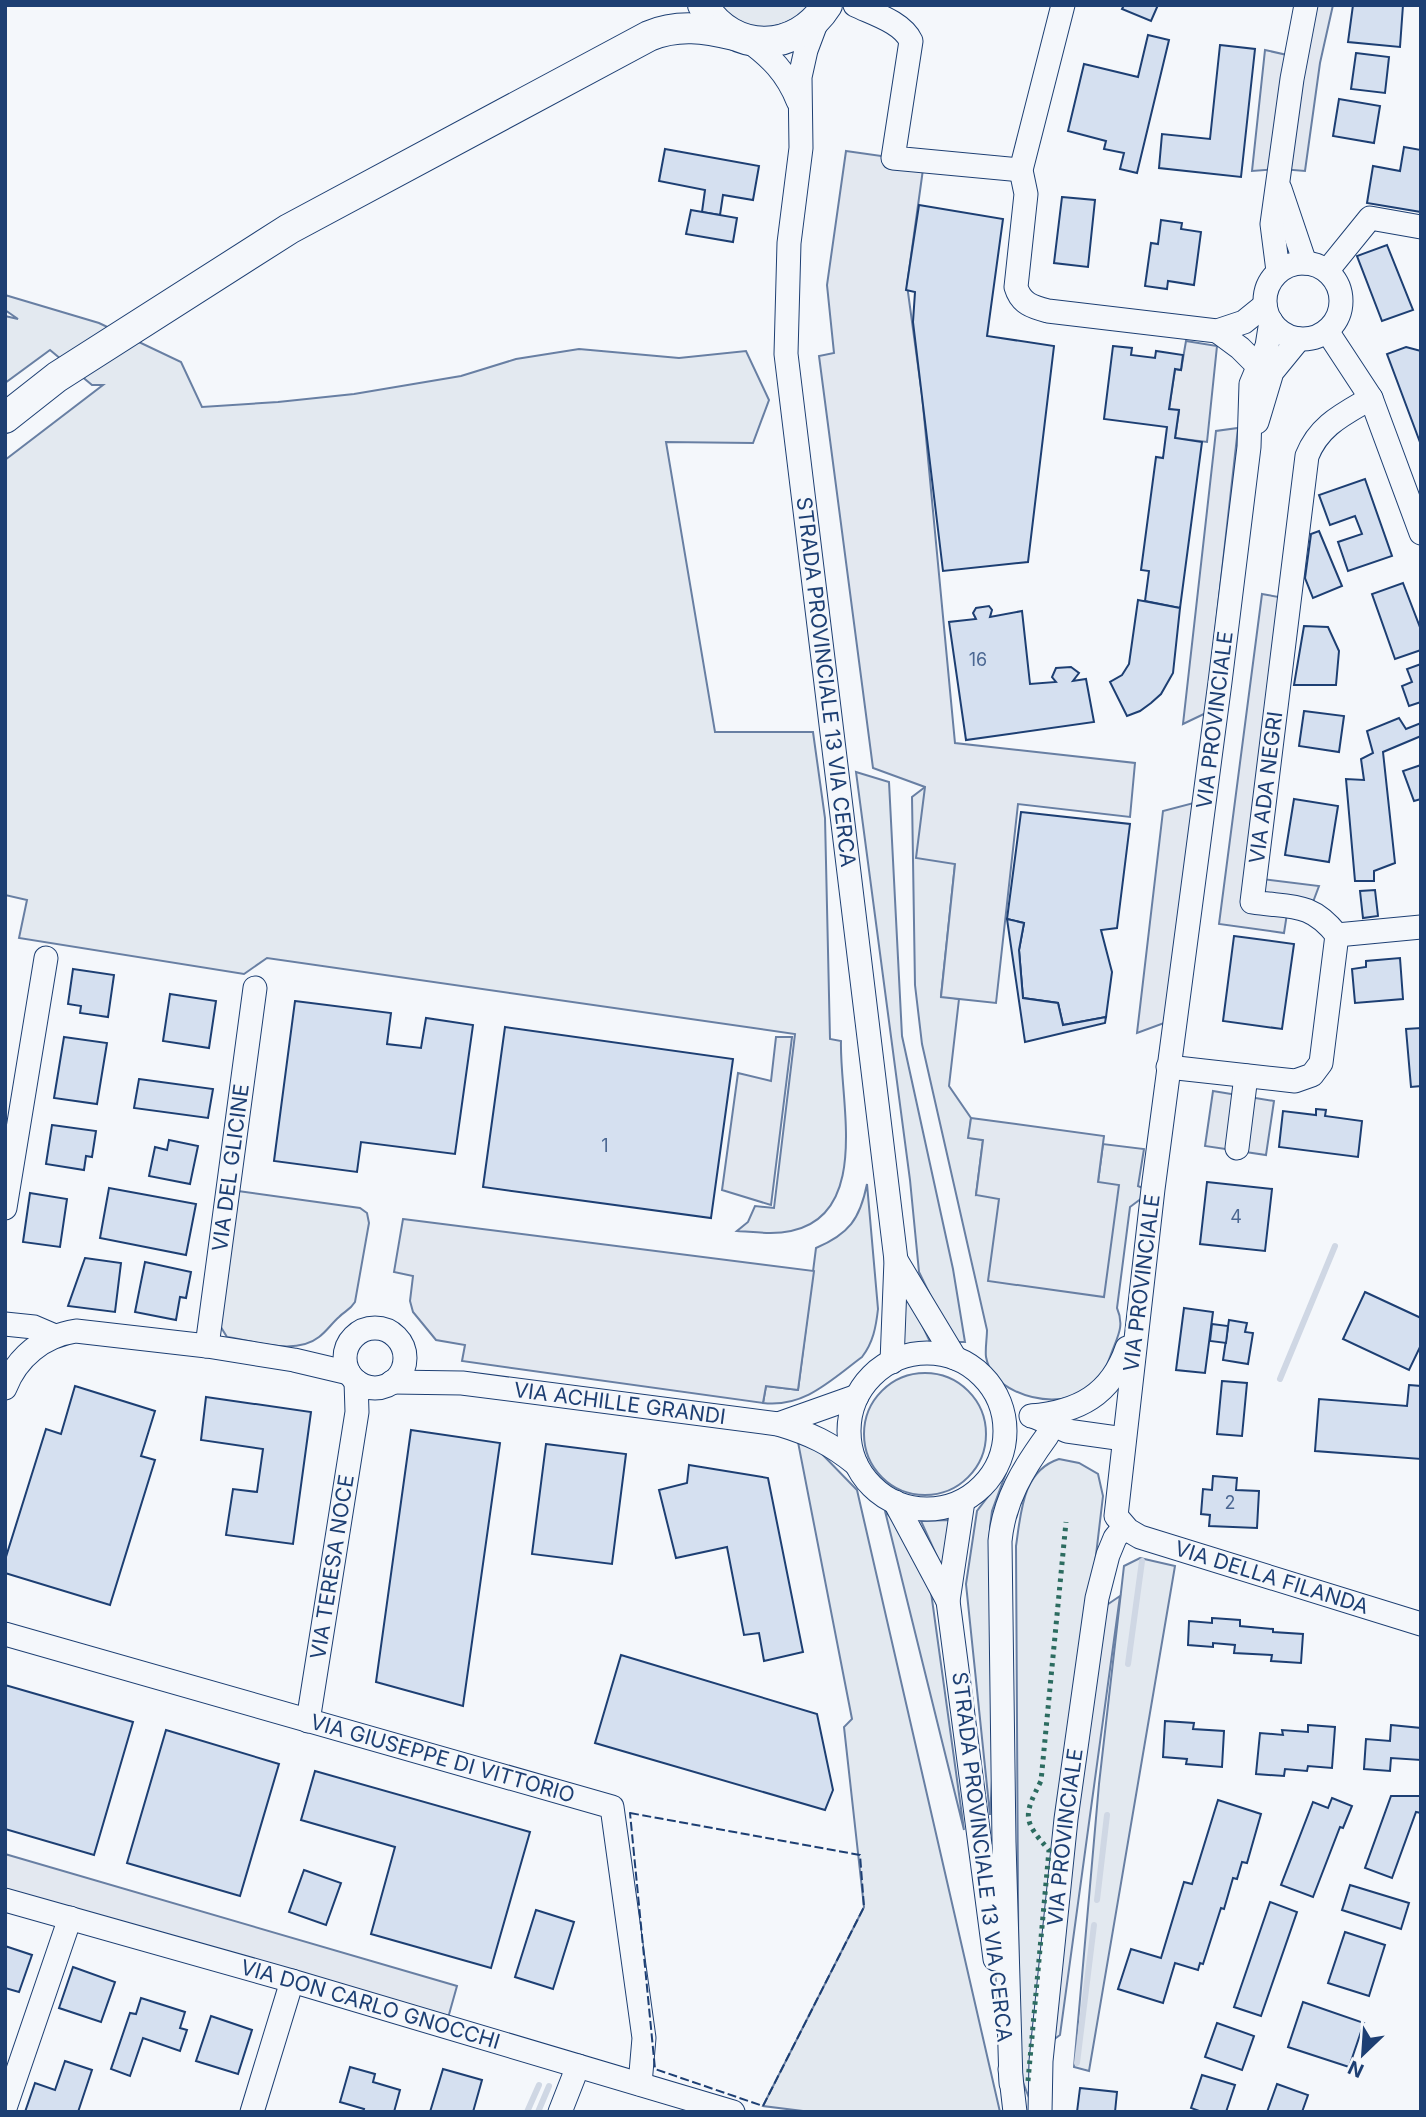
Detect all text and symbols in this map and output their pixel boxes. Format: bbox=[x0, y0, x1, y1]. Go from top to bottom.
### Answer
street label: STRADA PROVINCIALE 13 VIA CERCA bbox=[791, 495, 861, 869]
street label: VIA PROVINCIALE bbox=[1191, 630, 1238, 810]
house number: 16 bbox=[969, 649, 987, 670]
street label: VIA ADA NEGRI bbox=[1244, 710, 1287, 865]
street label: VIA DEL GLICINE bbox=[207, 1082, 254, 1253]
house number: 1 bbox=[601, 1135, 609, 1156]
street label: VIA PROVINCIALE bbox=[1118, 1193, 1165, 1373]
house number: 4 bbox=[1230, 1206, 1242, 1227]
street label: VIA ACHILLE GRANDI bbox=[512, 1377, 727, 1429]
street label: VIA TERESA NOCE bbox=[305, 1473, 359, 1661]
house number: 2 bbox=[1225, 1492, 1235, 1513]
street label: VIA DELLA FILANDA bbox=[1172, 1536, 1372, 1619]
street label: STRADA PROVINCIALE 13 VIA CERCA bbox=[947, 1670, 1018, 2043]
street label: VIA GIUSEPPE DI VITTORIO bbox=[308, 1709, 578, 1808]
street label: VIA PROVINCIALE bbox=[1042, 1747, 1088, 1927]
street label: VIA DON CARLO GNOCCHI bbox=[238, 1954, 503, 2054]
north arrow bbox=[1328, 2019, 1398, 2089]
text: N bbox=[1345, 2055, 1367, 2082]

